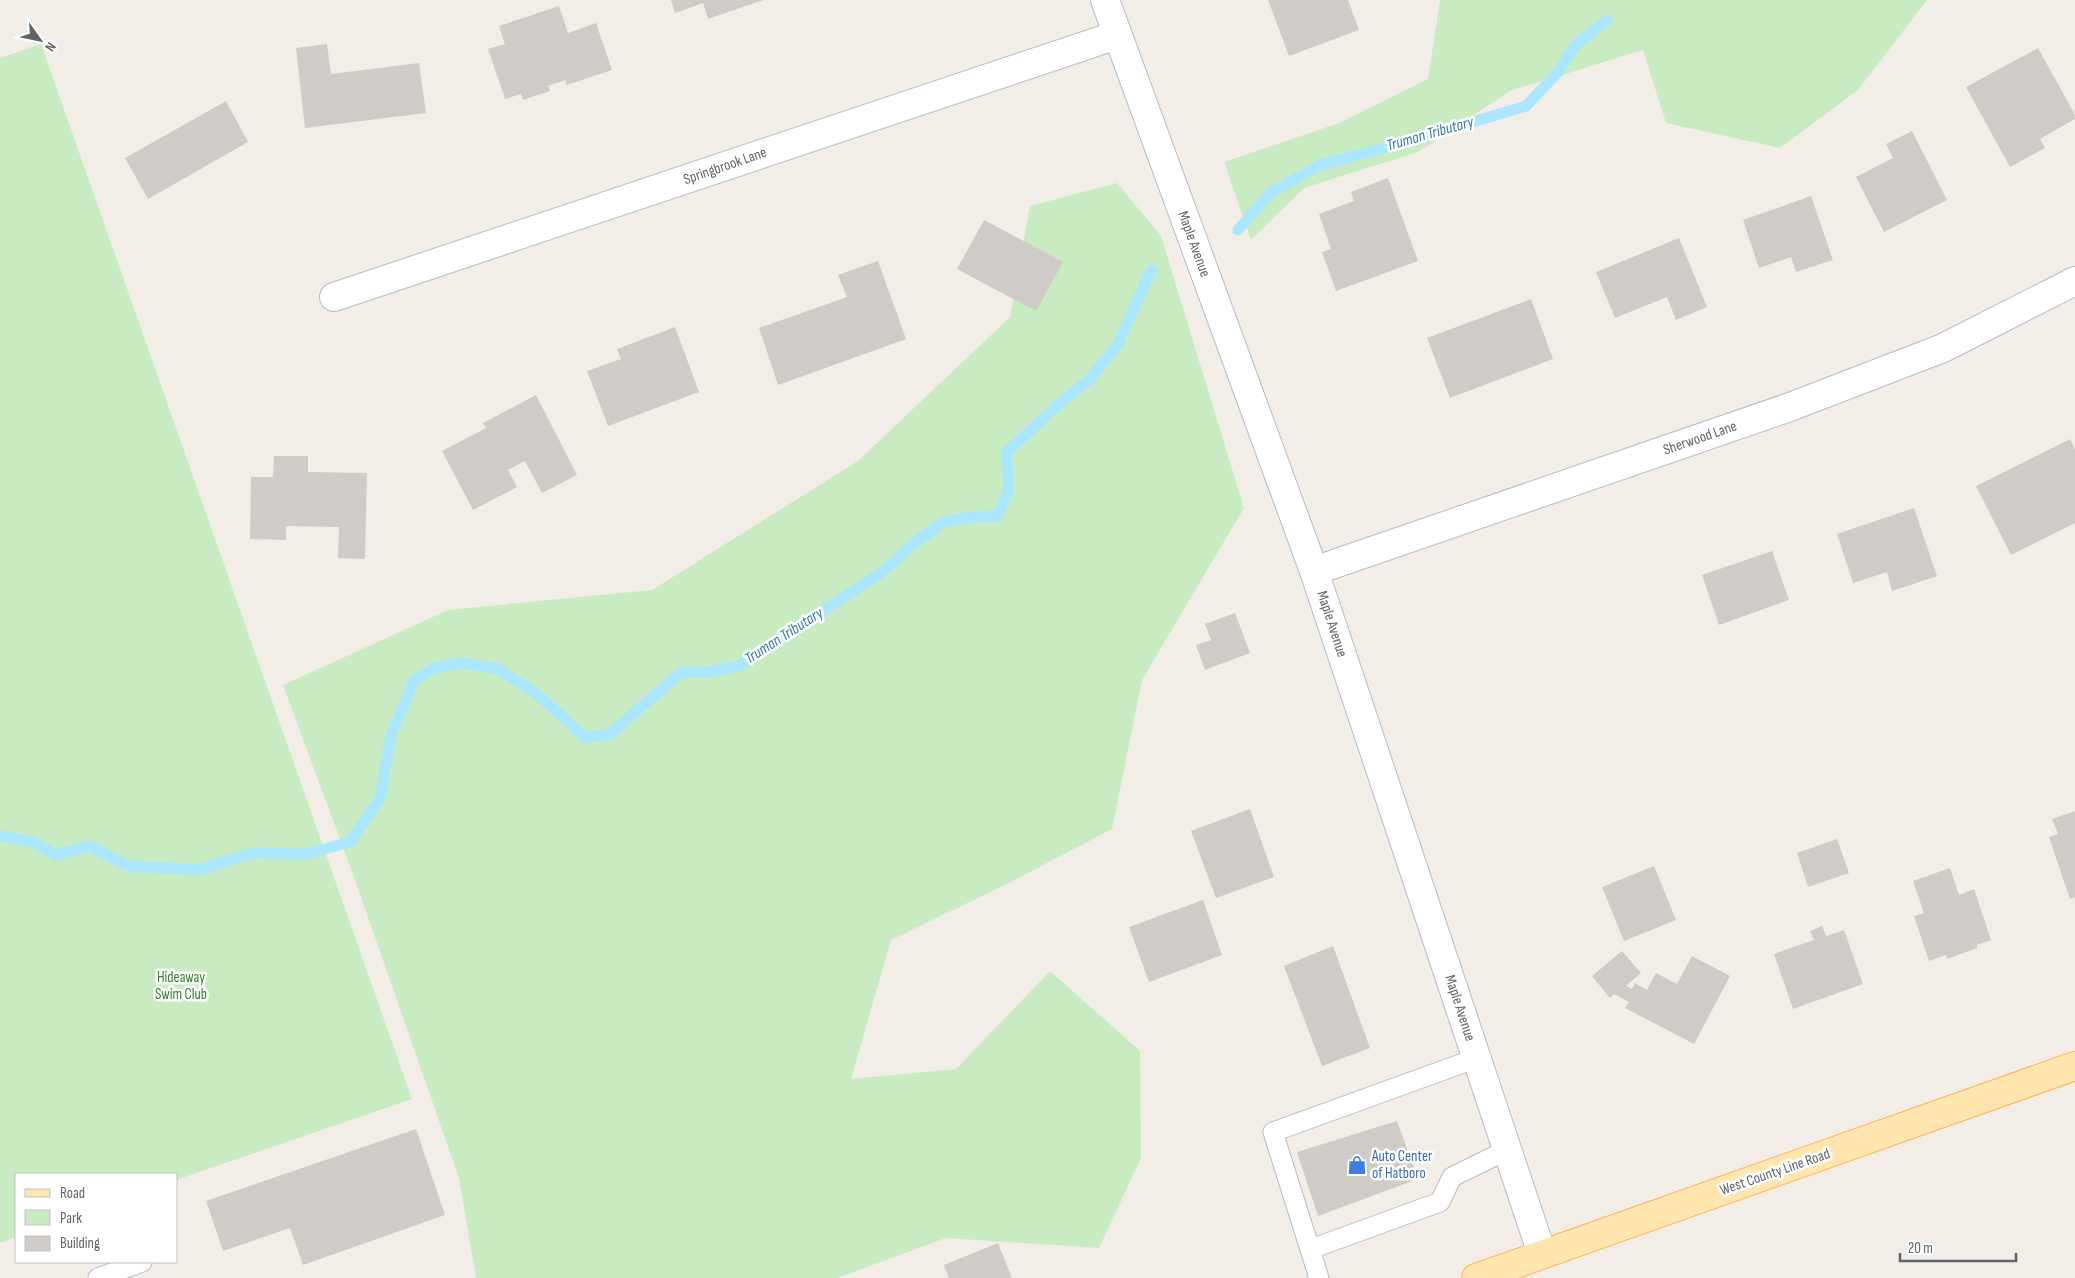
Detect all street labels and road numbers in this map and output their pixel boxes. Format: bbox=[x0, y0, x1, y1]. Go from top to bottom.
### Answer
street label: Springbrook Lane bbox=[681, 143, 769, 189]
street label: Maple Avenue bbox=[1173, 208, 1215, 280]
street label: Sherwood Lane bbox=[1661, 417, 1739, 459]
street label: Maple Avenue bbox=[1312, 588, 1352, 660]
street label: Maple Avenue bbox=[1440, 972, 1480, 1044]
street label: West County Line Road bbox=[1718, 1144, 1832, 1200]

